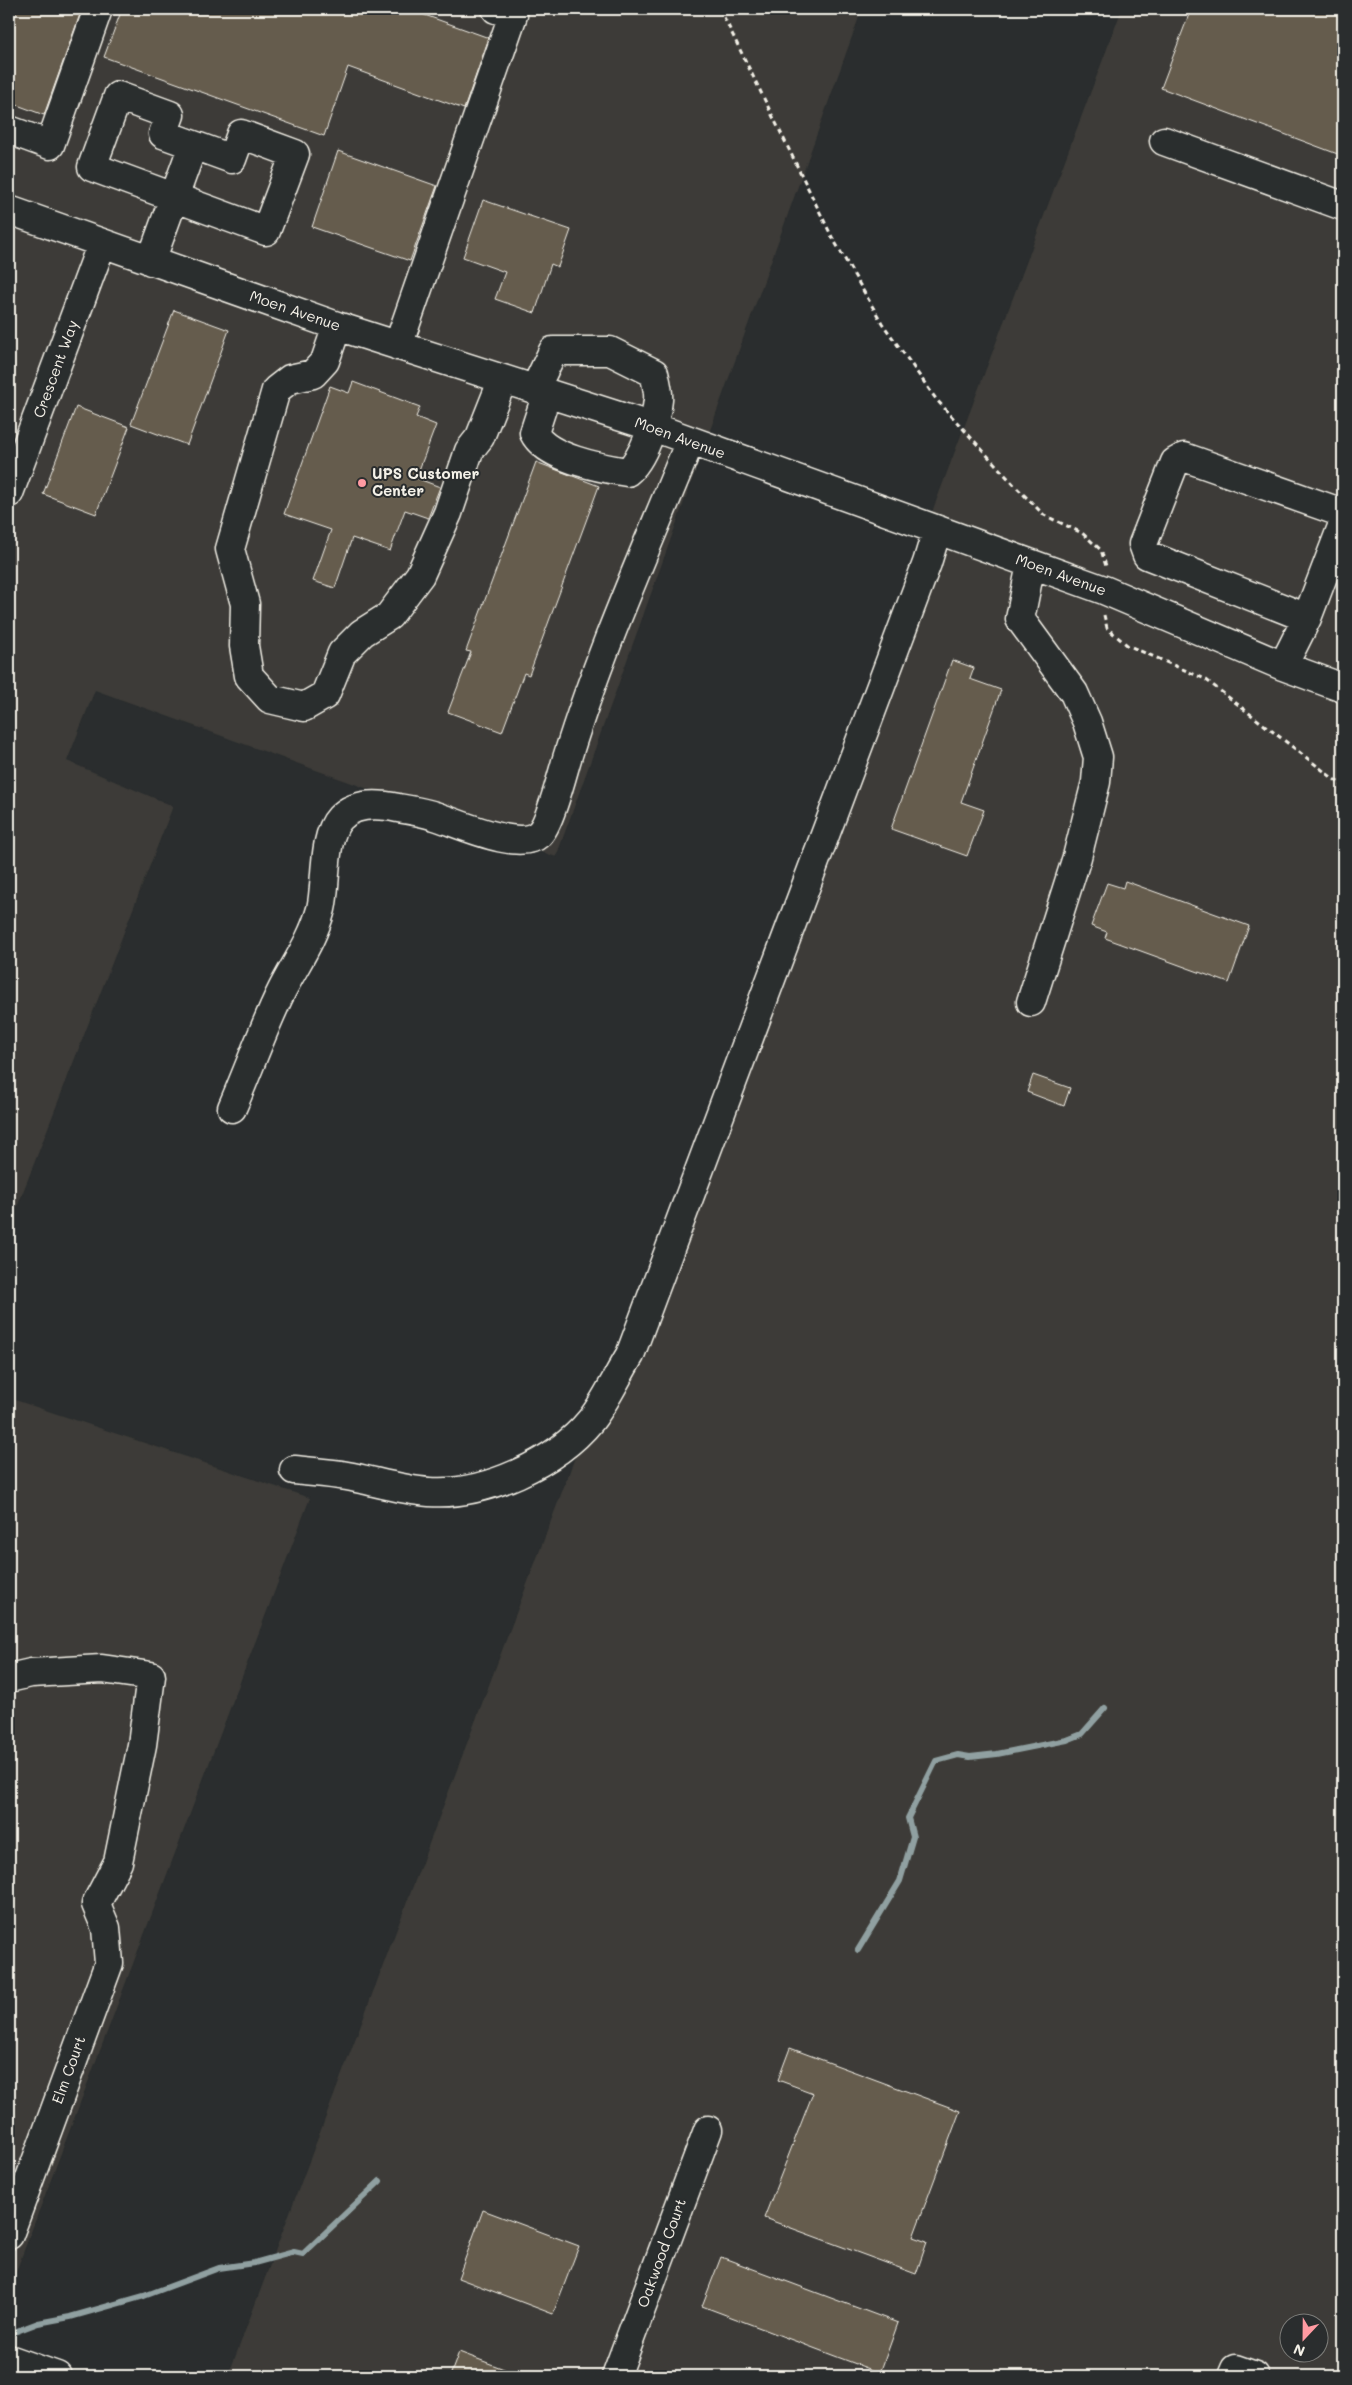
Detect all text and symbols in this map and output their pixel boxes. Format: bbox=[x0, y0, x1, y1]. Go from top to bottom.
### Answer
street label: Moen Avenue bbox=[247, 285, 344, 335]
street label: Crescent Way bbox=[28, 317, 82, 420]
street label: Moen Avenue bbox=[632, 411, 728, 463]
place label: UPS Customer Center bbox=[372, 463, 479, 500]
marker: UPS Customer Center bbox=[356, 477, 368, 489]
street label: Moen Avenue bbox=[1013, 548, 1109, 600]
street label: Elm Court bbox=[47, 2033, 90, 2106]
street label: Oakwood Court bbox=[632, 2195, 690, 2310]
north arrow bbox=[1280, 2312, 1330, 2362]
text: N bbox=[1290, 2340, 1307, 2361]

